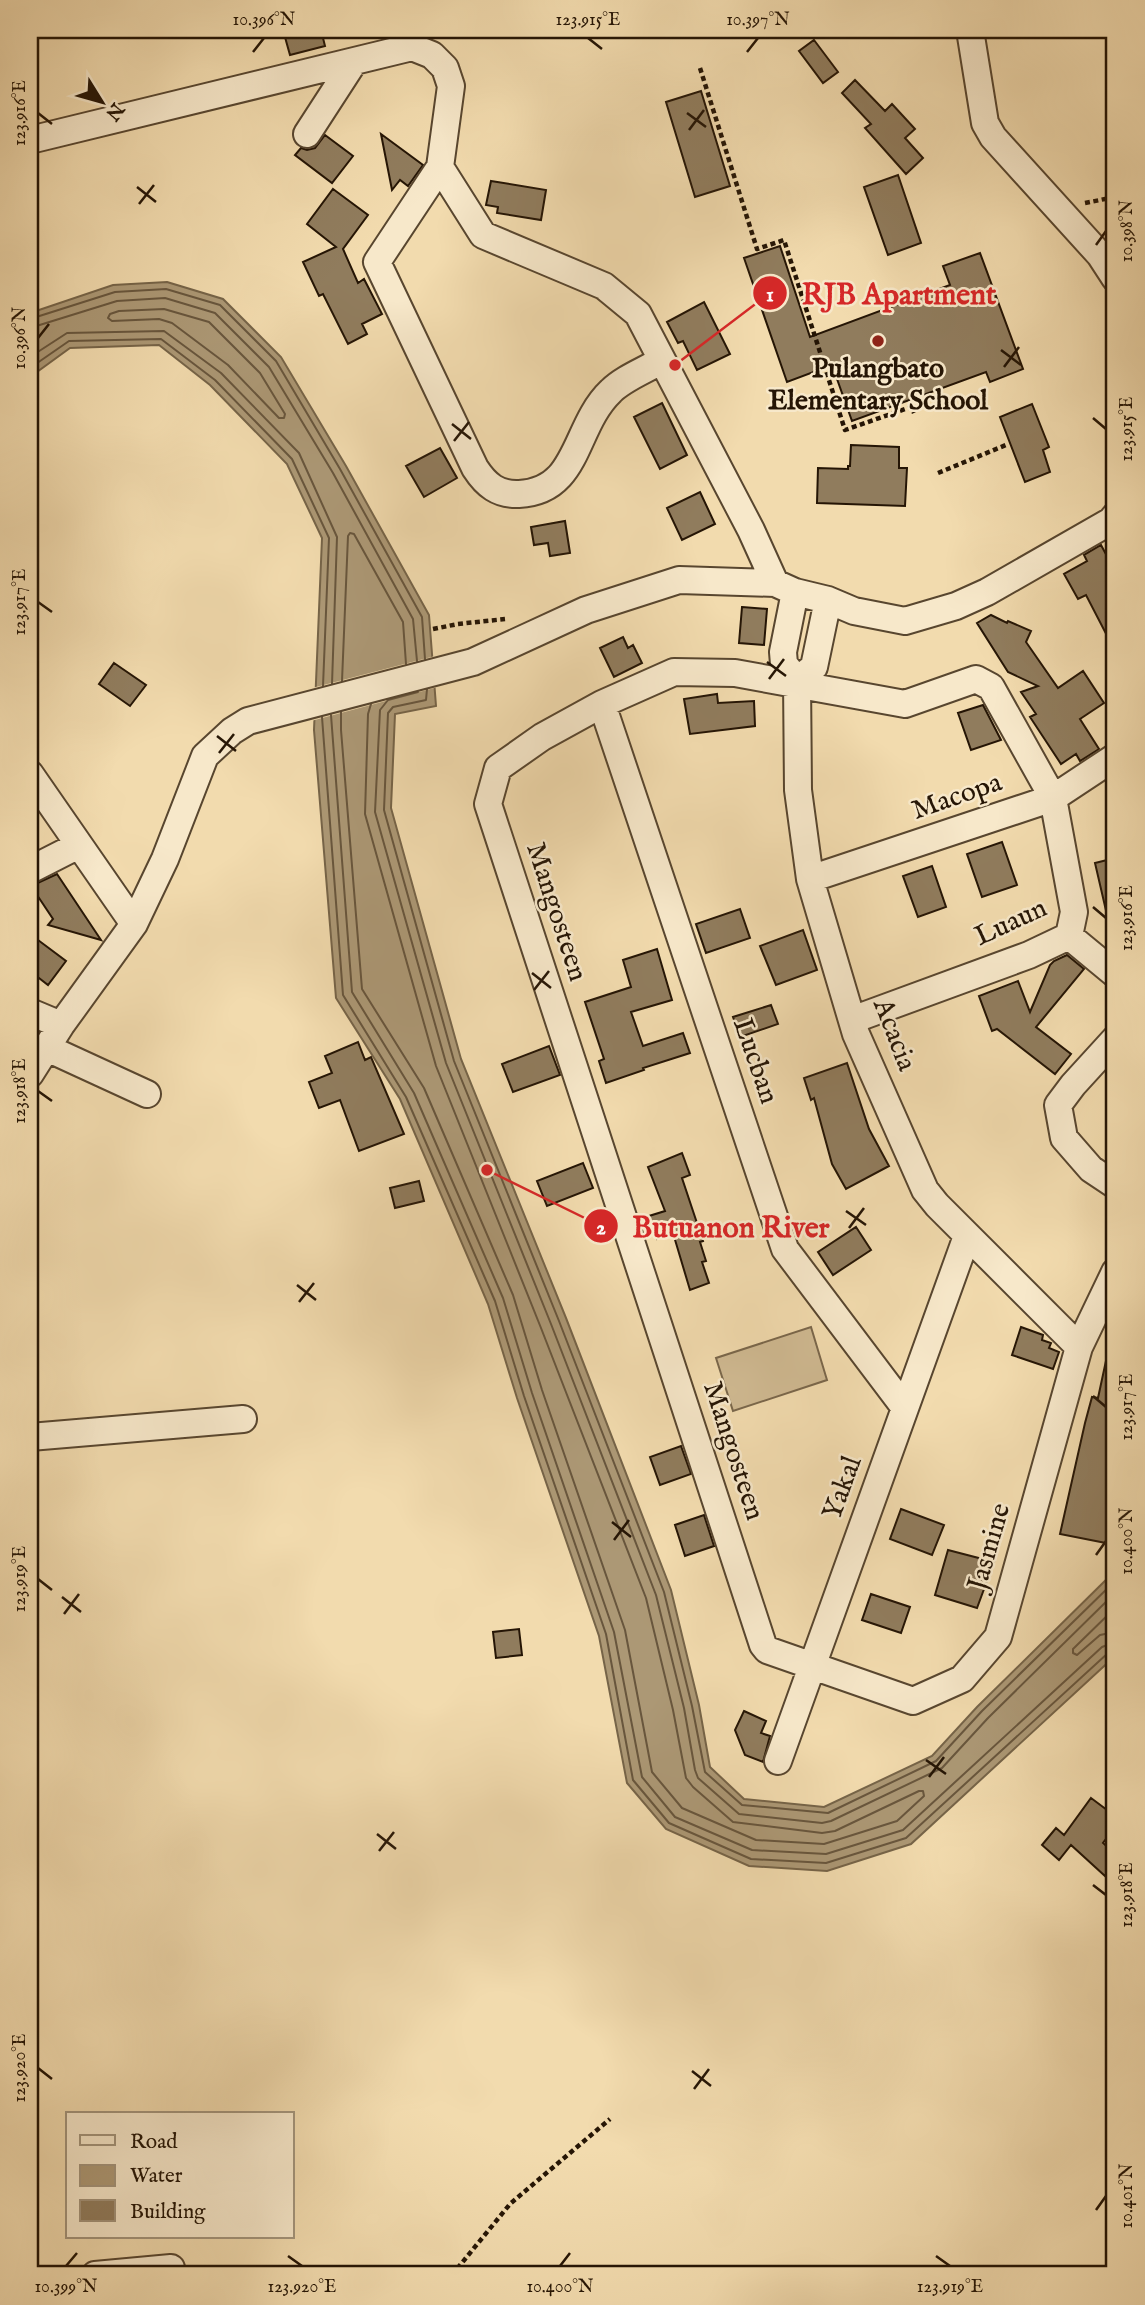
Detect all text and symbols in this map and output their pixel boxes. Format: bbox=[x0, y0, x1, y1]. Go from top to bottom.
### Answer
text: 10.396°N bbox=[233, 9, 296, 32]
text: 123.915°E bbox=[556, 9, 620, 32]
text: 10.397°N bbox=[726, 9, 790, 32]
north arrow bbox=[66, 66, 136, 136]
text: 123.916°E bbox=[9, 80, 32, 146]
text: N bbox=[99, 96, 129, 125]
text: 10.398°N bbox=[1116, 199, 1139, 262]
callout: RJB Apartment bbox=[753, 268, 1010, 319]
text: RJB Apartment bbox=[802, 277, 997, 315]
text: 1 bbox=[766, 282, 774, 309]
text: 10.396°N bbox=[9, 306, 32, 369]
marker: Pulangbato Elementary School bbox=[870, 333, 886, 349]
place label: Pulangbato Elementary School bbox=[768, 352, 989, 419]
text: 123.915°E bbox=[1116, 397, 1139, 461]
text: 123.917°E bbox=[9, 569, 32, 635]
street label: Macopa bbox=[907, 765, 1007, 829]
street label: Mangosteen bbox=[517, 838, 595, 986]
text: 123.916°E bbox=[1116, 885, 1139, 951]
street label: Luaun bbox=[969, 891, 1053, 955]
street label: Acacia bbox=[864, 993, 924, 1077]
street label: Lucban bbox=[724, 1013, 786, 1109]
text: 123.918°E bbox=[9, 1058, 32, 1124]
callout: Butuanon River bbox=[583, 1201, 844, 1252]
text: Butuanon River bbox=[632, 1210, 831, 1248]
text: 2 bbox=[596, 1215, 606, 1242]
text: 123.917°E bbox=[1116, 1374, 1139, 1440]
street label: Mangosteen bbox=[694, 1377, 772, 1525]
street label: Yakal bbox=[815, 1451, 871, 1525]
street label: Jasmine bbox=[960, 1499, 1019, 1598]
text: 10.400°N bbox=[1116, 1507, 1139, 1575]
text: 123.919°E bbox=[9, 1546, 32, 1612]
text: 123.918°E bbox=[1116, 1862, 1139, 1928]
text: 123.920°E bbox=[9, 2033, 32, 2103]
legend bbox=[66, 2112, 294, 2238]
text: Road bbox=[130, 2129, 178, 2156]
text: Water bbox=[130, 2163, 183, 2190]
text: 10.401°N bbox=[1116, 2163, 1139, 2229]
text: Building bbox=[130, 2199, 206, 2226]
text: 10.399°N bbox=[34, 2276, 98, 2299]
text: 123.920°E bbox=[267, 2276, 337, 2299]
text: 10.400°N bbox=[526, 2276, 594, 2299]
text: 123.919°E bbox=[917, 2276, 983, 2299]

